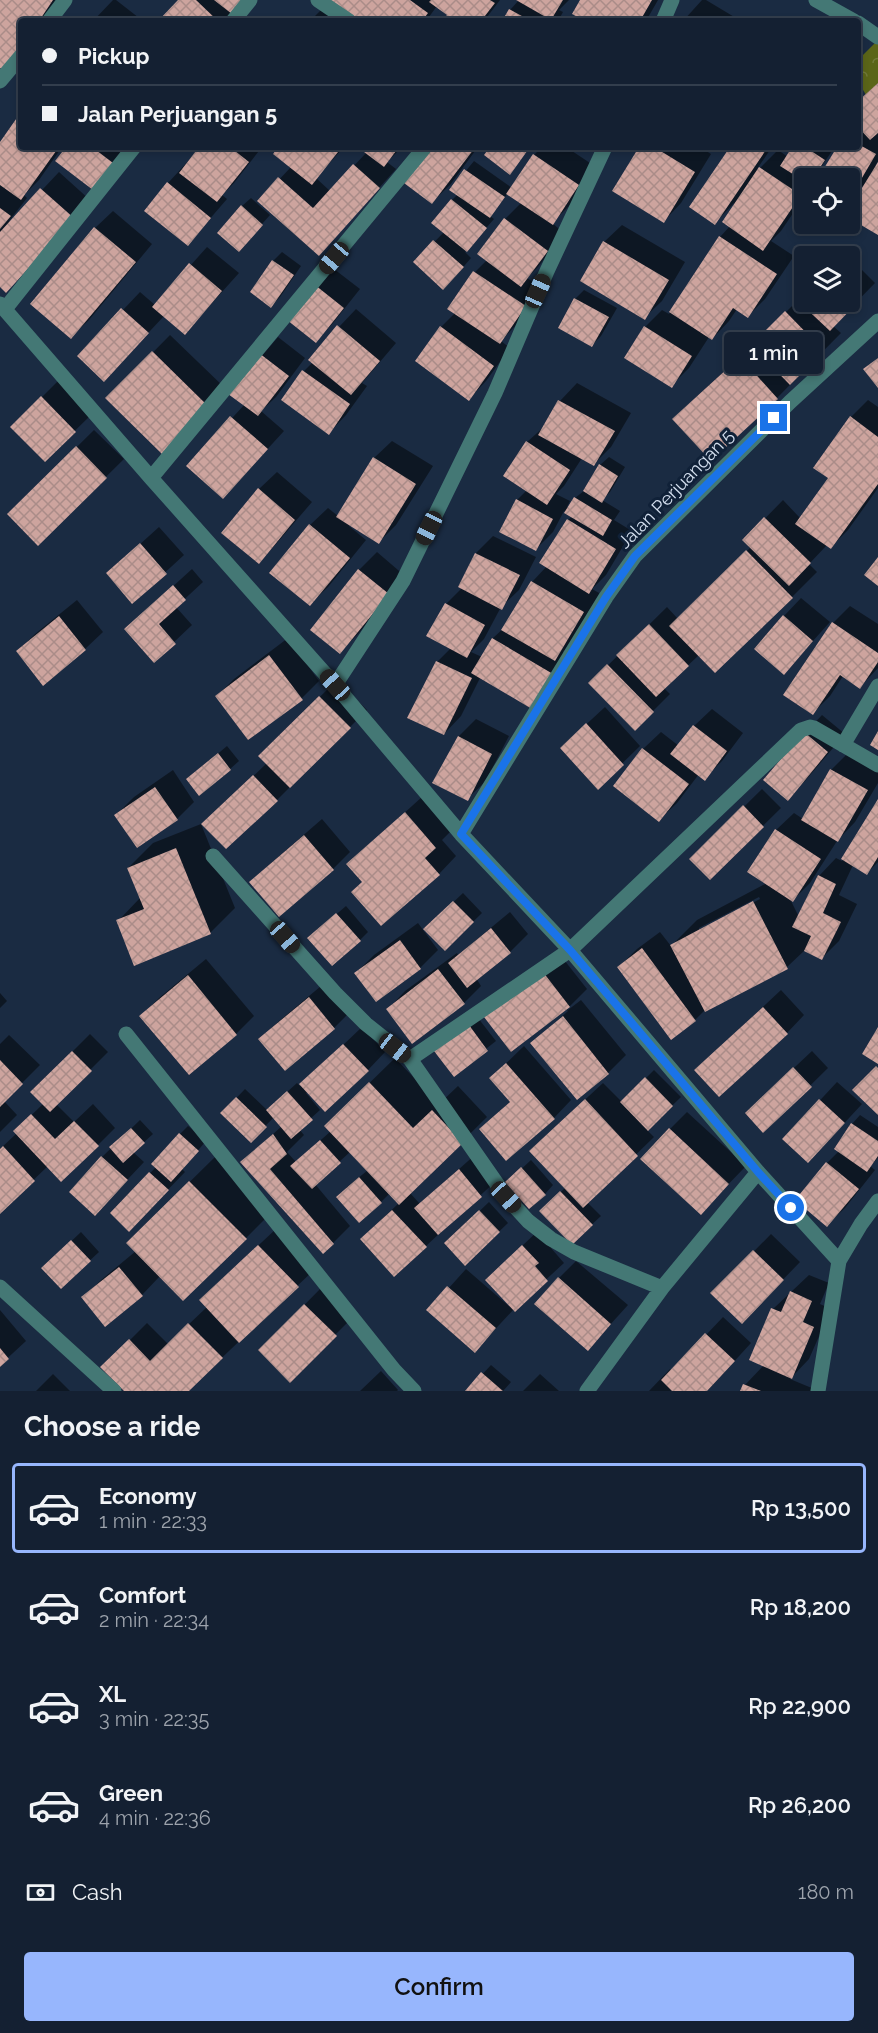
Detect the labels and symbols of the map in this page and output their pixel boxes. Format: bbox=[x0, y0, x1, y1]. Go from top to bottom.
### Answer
car bbox=[316, 238, 352, 278]
car bbox=[522, 271, 554, 311]
callout: 1 min bbox=[724, 331, 824, 373]
route end bbox=[760, 404, 787, 431]
street label: Jalan Perjuangan 5 bbox=[614, 425, 738, 552]
car bbox=[413, 508, 445, 548]
car bbox=[316, 666, 354, 704]
car bbox=[266, 918, 304, 956]
car bbox=[375, 1030, 415, 1066]
car bbox=[487, 1178, 525, 1216]
route start bbox=[777, 1194, 804, 1221]

